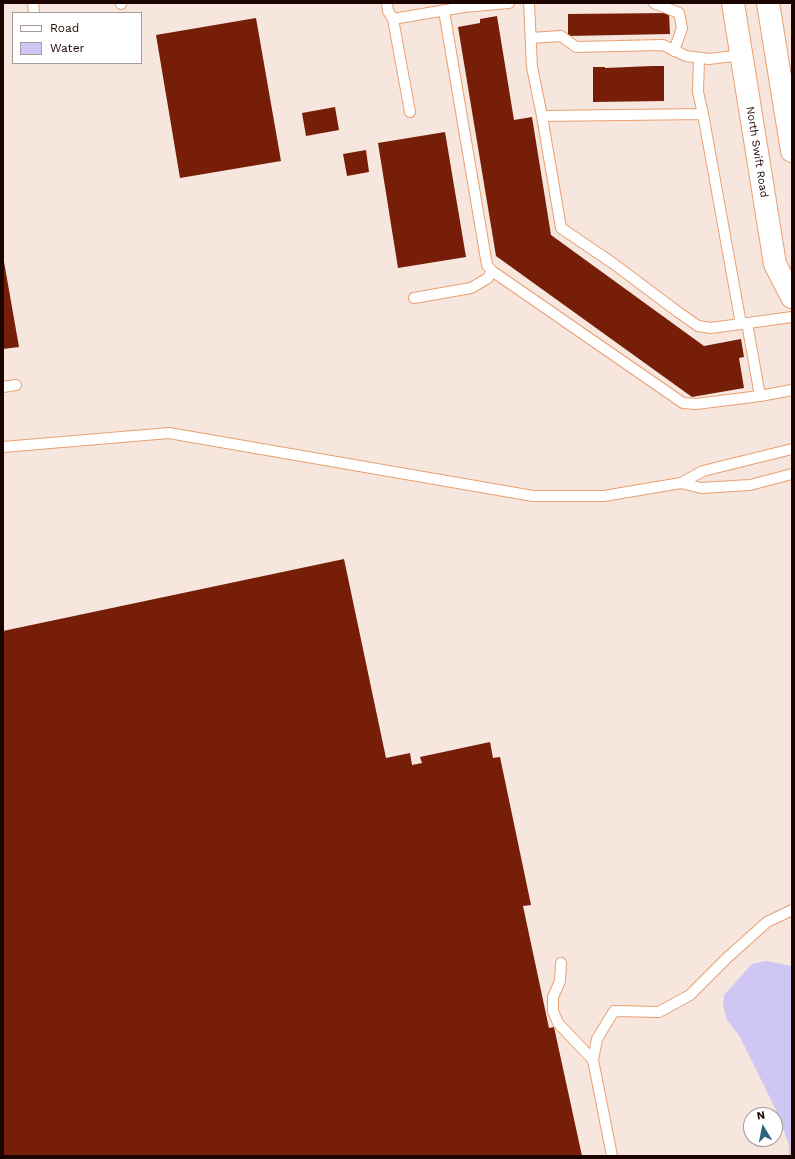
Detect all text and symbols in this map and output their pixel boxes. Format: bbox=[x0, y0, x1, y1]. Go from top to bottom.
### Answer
legend bbox=[12, 12, 142, 64]
text: Road bbox=[50, 21, 79, 35]
text: Water bbox=[50, 41, 84, 55]
street label: North Swift Road bbox=[743, 105, 771, 199]
north arrow bbox=[743, 1107, 783, 1147]
text: N bbox=[756, 1109, 766, 1123]

